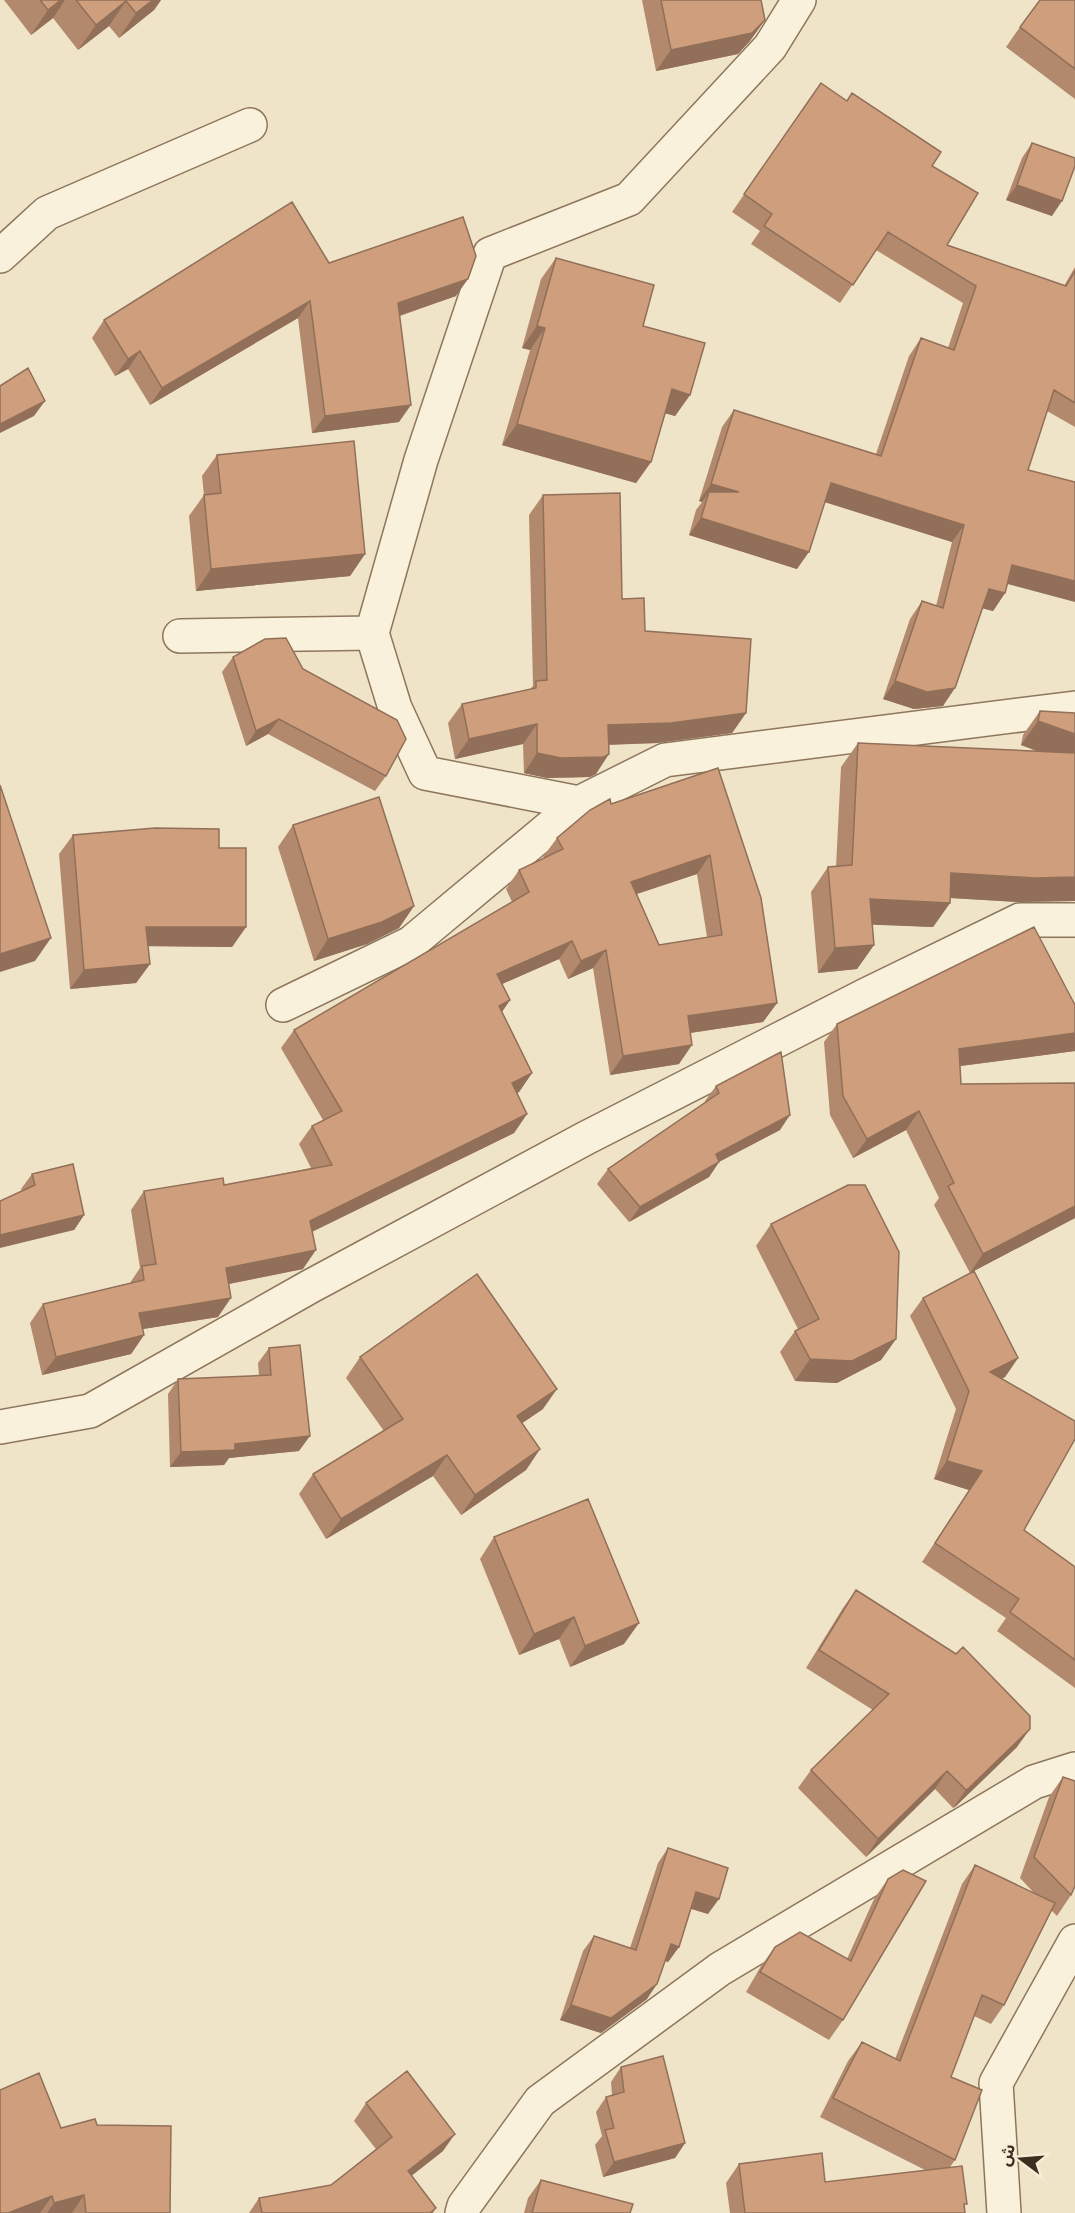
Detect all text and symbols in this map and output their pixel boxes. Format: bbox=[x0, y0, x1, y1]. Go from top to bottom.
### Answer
north arrow bbox=[991, 2129, 1051, 2189]
text: ش bbox=[993, 2141, 1019, 2168]

